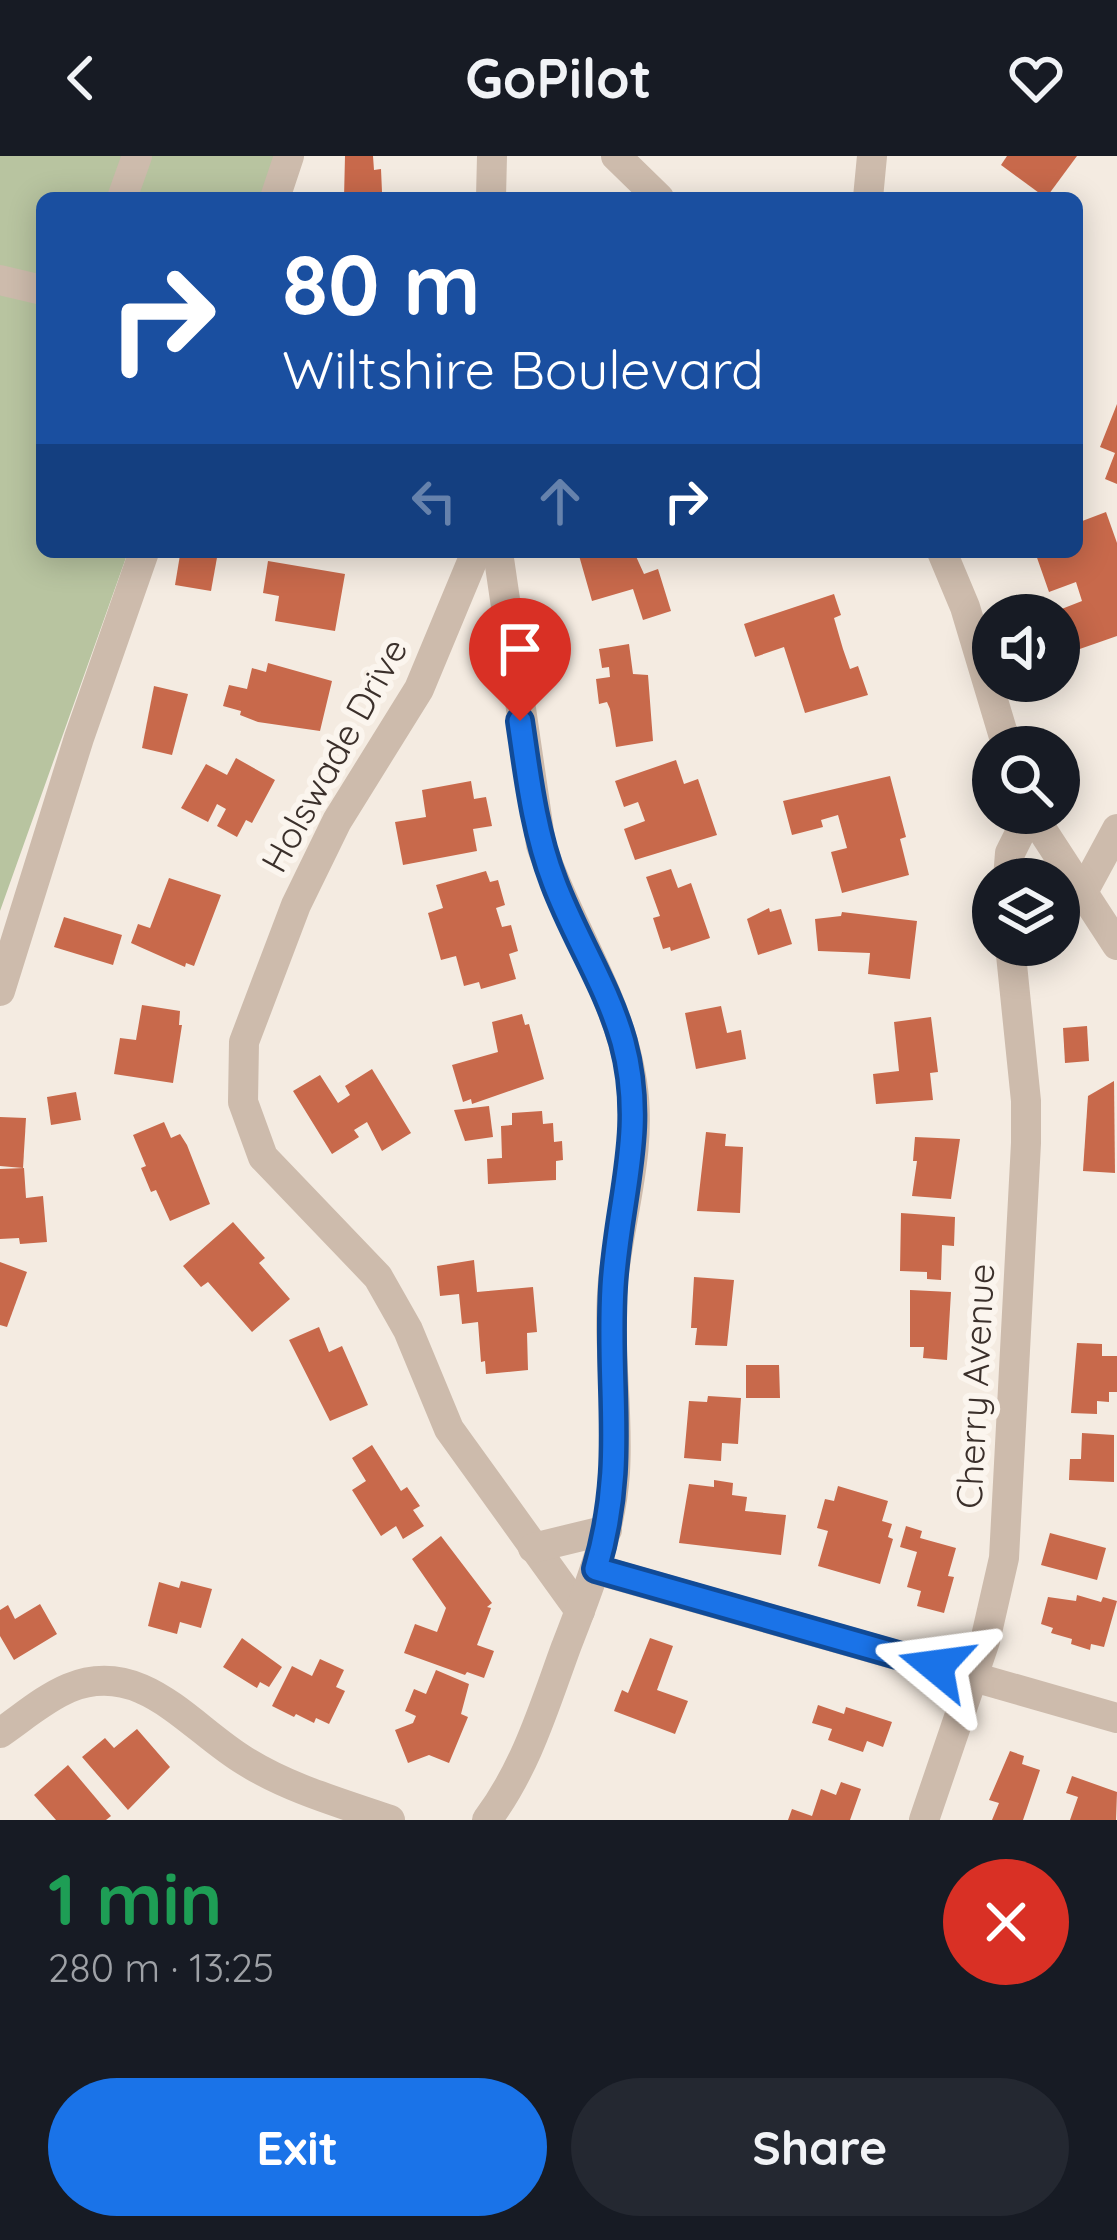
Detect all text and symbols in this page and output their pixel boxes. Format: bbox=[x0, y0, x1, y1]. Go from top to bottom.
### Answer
text: GoPilot bbox=[465, 44, 652, 112]
icon: back bbox=[48, 45, 114, 111]
icon: heart bbox=[1003, 45, 1069, 111]
text: 80 m bbox=[282, 231, 481, 336]
icon: right bbox=[84, 240, 240, 396]
text: Wiltshire Boulevard bbox=[282, 335, 764, 403]
icon: left bbox=[401, 468, 467, 534]
icon: ahead bbox=[527, 468, 593, 534]
icon: right bbox=[653, 468, 719, 534]
map controls bbox=[972, 594, 1080, 966]
button: sound bbox=[972, 594, 1080, 702]
pin bbox=[469, 598, 571, 721]
icon: arrive bbox=[487, 616, 553, 682]
street label: Holswade Drive bbox=[251, 630, 416, 880]
button: search bbox=[972, 726, 1080, 834]
button: layers bbox=[972, 858, 1080, 966]
street label: Cherry Avenue bbox=[946, 1262, 1003, 1510]
position arrow bbox=[873, 1603, 999, 1729]
text: 1 min bbox=[48, 1853, 222, 1943]
button: close bbox=[943, 1859, 1069, 1985]
text: 280 m · 13:25 bbox=[48, 1943, 274, 1992]
button: Exit bbox=[48, 2078, 547, 2216]
button: Share bbox=[571, 2078, 1069, 2216]

